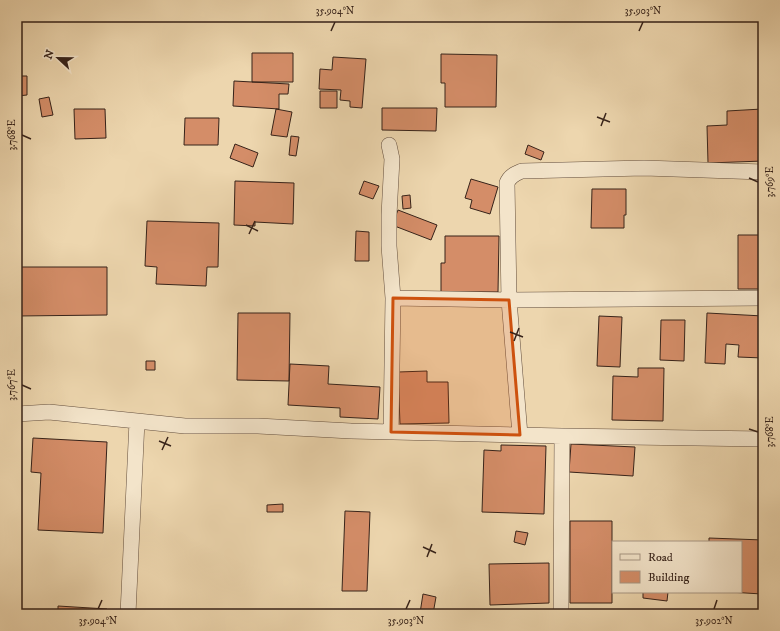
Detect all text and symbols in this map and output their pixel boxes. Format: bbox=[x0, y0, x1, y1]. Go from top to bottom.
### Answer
text: 35.904°N bbox=[316, 5, 354, 17]
text: 35.903°N bbox=[625, 5, 661, 17]
north arrow bbox=[38, 38, 78, 78]
text: N bbox=[41, 48, 58, 61]
text: 3.768°E bbox=[6, 119, 18, 151]
text: 3.769°E bbox=[764, 166, 776, 198]
text: 3.767°E bbox=[6, 369, 18, 401]
text: 3.768°E bbox=[764, 416, 776, 448]
legend bbox=[612, 541, 742, 593]
text: Road bbox=[648, 550, 673, 565]
text: Building bbox=[648, 570, 689, 585]
text: 35.904°N bbox=[79, 615, 117, 627]
text: 35.903°N bbox=[388, 615, 424, 627]
text: 35.902°N bbox=[695, 615, 733, 627]

